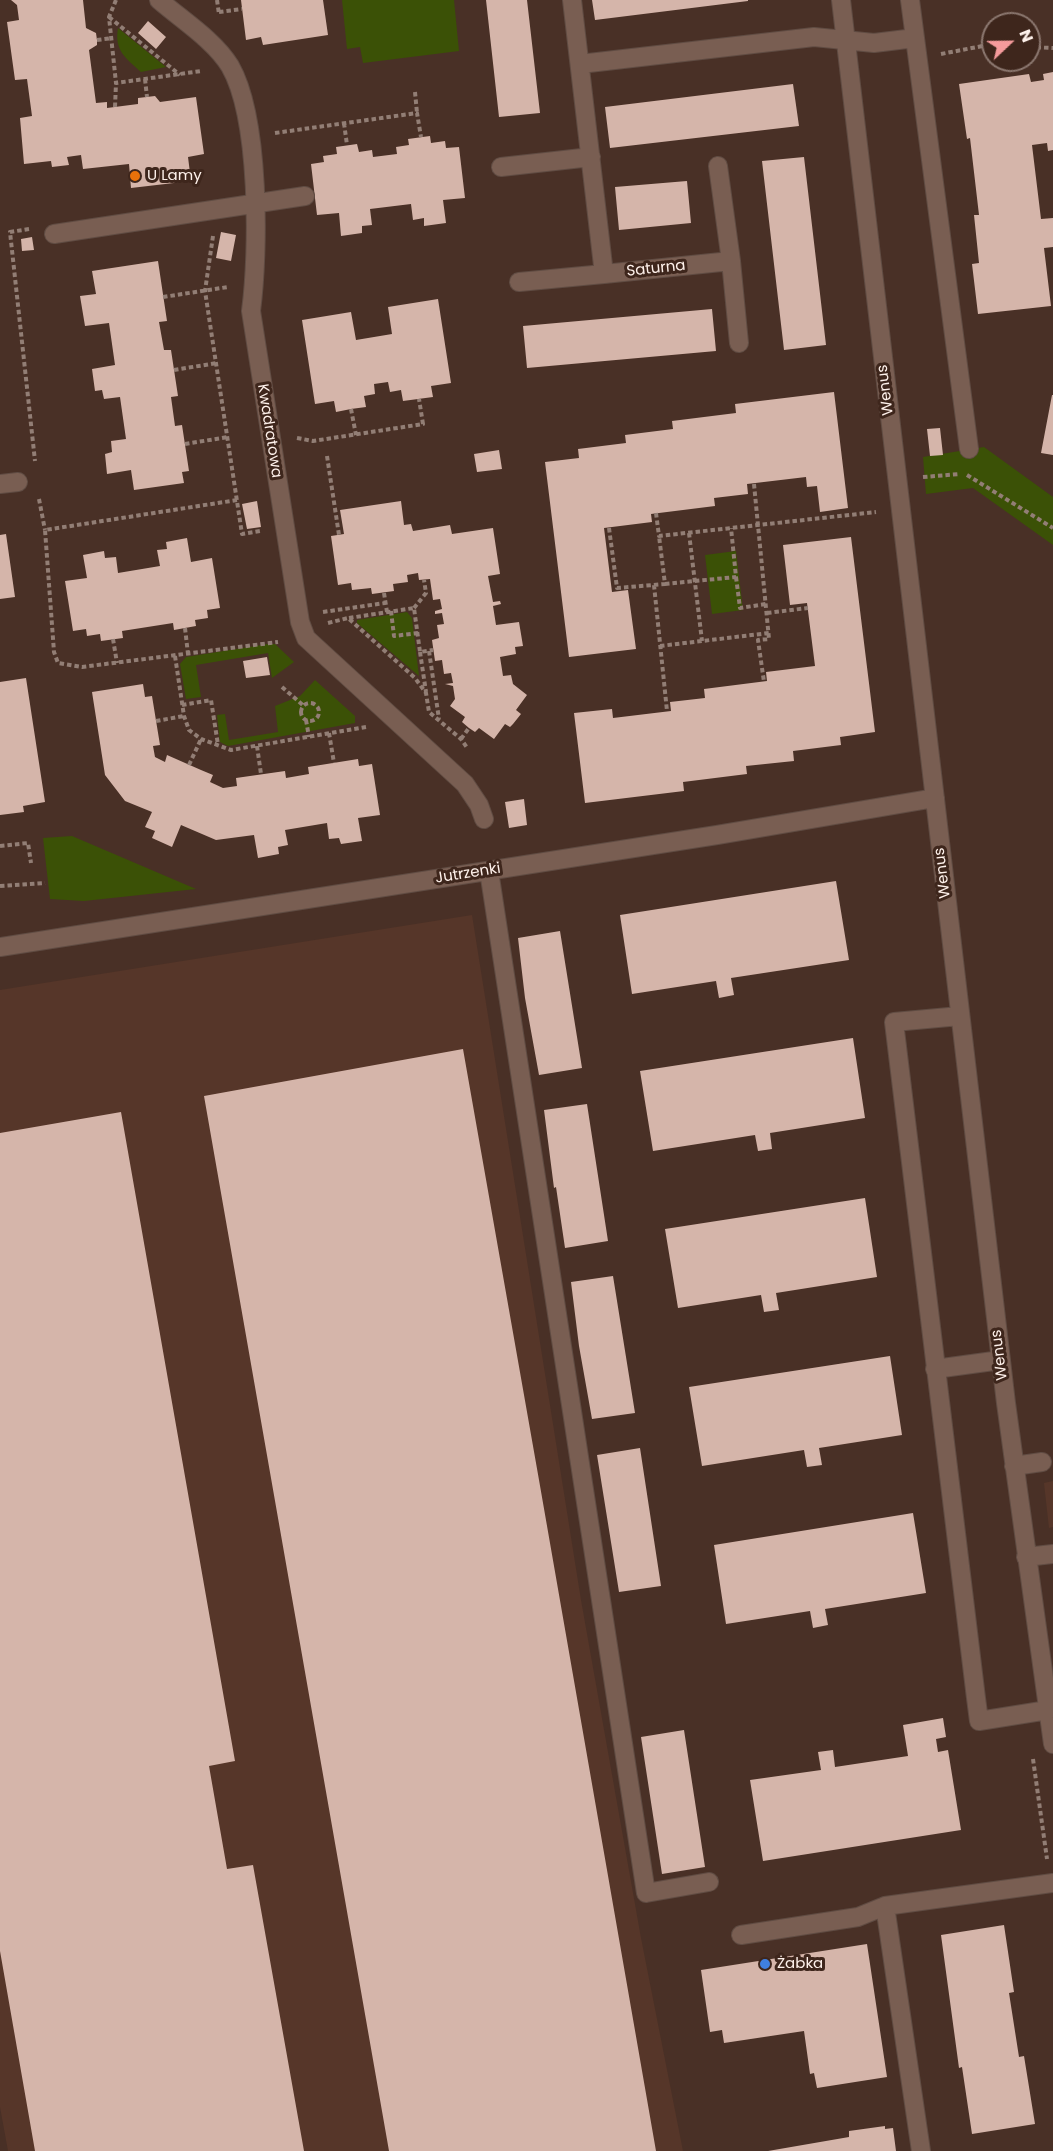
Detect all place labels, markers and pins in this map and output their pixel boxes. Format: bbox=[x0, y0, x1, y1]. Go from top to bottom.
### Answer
place label: U Lamy bbox=[147, 167, 202, 185]
marker: U Lamy bbox=[128, 169, 142, 183]
place label: Żabka bbox=[777, 1955, 823, 1973]
marker: Żabka bbox=[758, 1957, 772, 1971]

